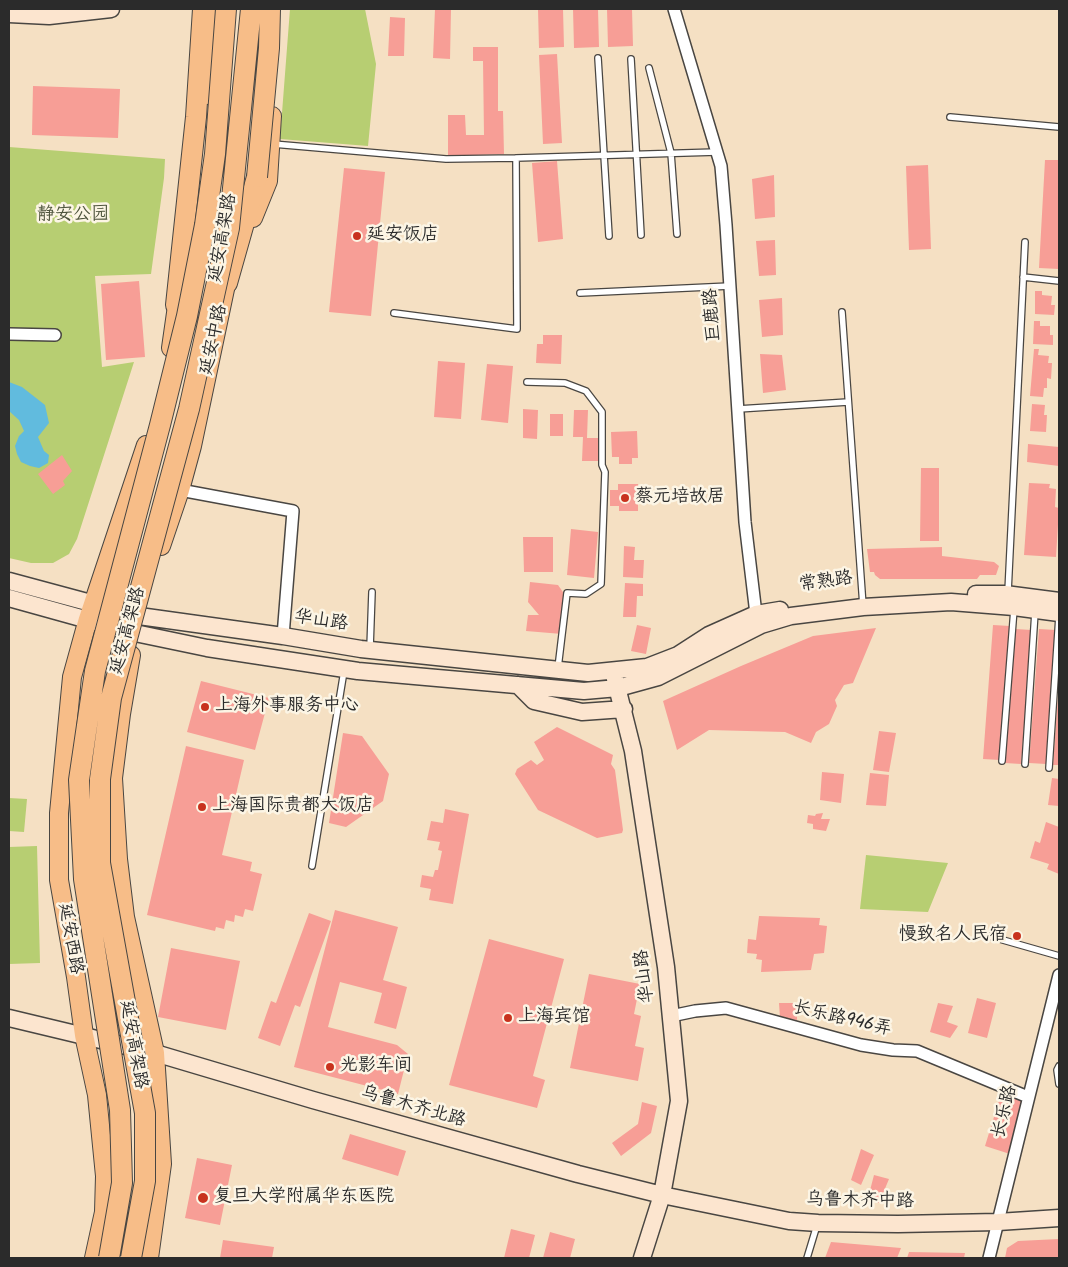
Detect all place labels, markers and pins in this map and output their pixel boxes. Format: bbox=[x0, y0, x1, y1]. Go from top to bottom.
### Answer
place label: 延安饭店 bbox=[367, 225, 439, 247]
marker: 延安饭店 bbox=[351, 230, 363, 242]
place label: 蔡元培故居 bbox=[635, 487, 725, 509]
marker: 蔡元培故居 bbox=[619, 492, 631, 504]
place label: 上海外事服务中心 bbox=[215, 696, 359, 718]
marker: 上海外事服务中心 bbox=[199, 701, 211, 713]
place label: 上海国际贵都大饭店 bbox=[212, 796, 374, 818]
marker: 上海国际贵都大饭店 bbox=[196, 801, 208, 813]
place label: 慢致名人民宿 bbox=[899, 925, 1007, 947]
marker: 慢致名人民宿 bbox=[1011, 930, 1023, 942]
place label: 上海宾馆 bbox=[518, 1007, 590, 1029]
marker: 上海宾馆 bbox=[502, 1012, 514, 1024]
place label: 光影车间 bbox=[340, 1056, 412, 1078]
marker: 光影车间 bbox=[324, 1061, 336, 1073]
place label: 复旦大学附属华东医院 bbox=[214, 1187, 394, 1209]
marker: 复旦大学附属华东医院 bbox=[196, 1191, 210, 1205]

